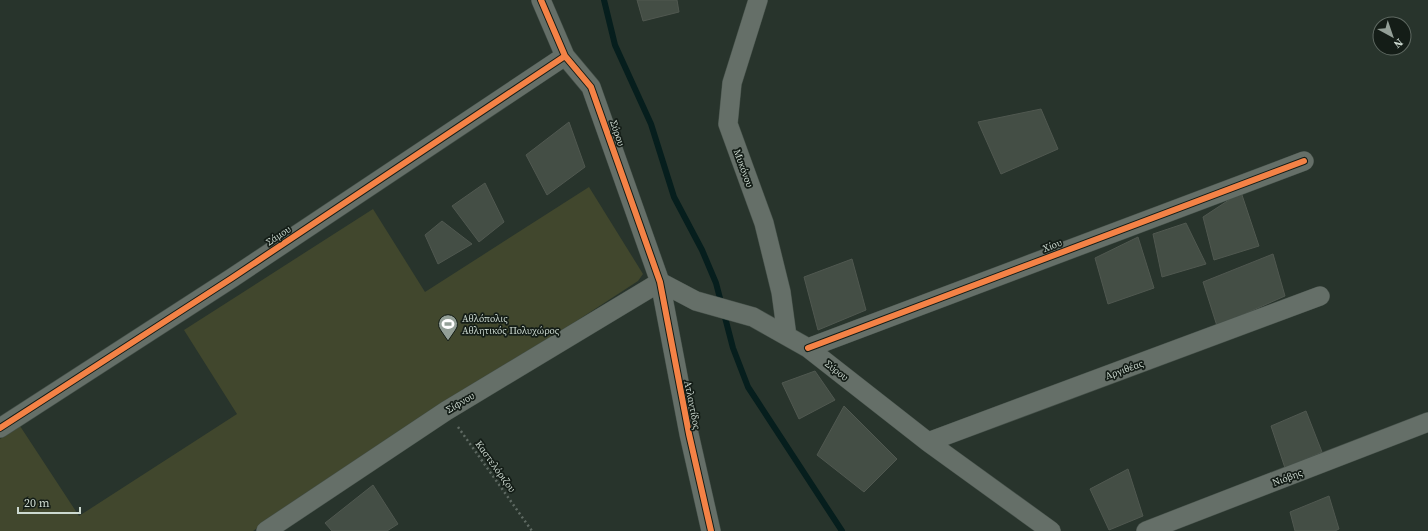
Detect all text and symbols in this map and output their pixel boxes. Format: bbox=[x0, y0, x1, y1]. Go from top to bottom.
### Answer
north arrow bbox=[1372, 16, 1412, 56]
text: N bbox=[1390, 35, 1406, 52]
street label: Σύρου bbox=[607, 119, 628, 148]
street label: Μυκόνου bbox=[731, 147, 756, 189]
street label: Σάμου bbox=[263, 222, 293, 248]
street label: Χίου bbox=[1041, 236, 1064, 255]
place label: Αθλόπολις Αθλητικός Πολυχώρος bbox=[462, 312, 560, 337]
sports icon: Αθλόπολις Αθλητικός Πολυχώρος bbox=[437, 313, 459, 341]
street label: Αργιθέας bbox=[1103, 356, 1145, 382]
street label: Σύρου bbox=[822, 357, 851, 384]
street label: Ατλαντίδος bbox=[681, 380, 704, 431]
street label: Σίφνου bbox=[444, 389, 477, 416]
street label: Καστελόριζου bbox=[472, 438, 519, 495]
street label: Νιόβης bbox=[1270, 466, 1304, 489]
scale bar bbox=[18, 489, 80, 515]
text: 20 m bbox=[24, 495, 50, 511]

